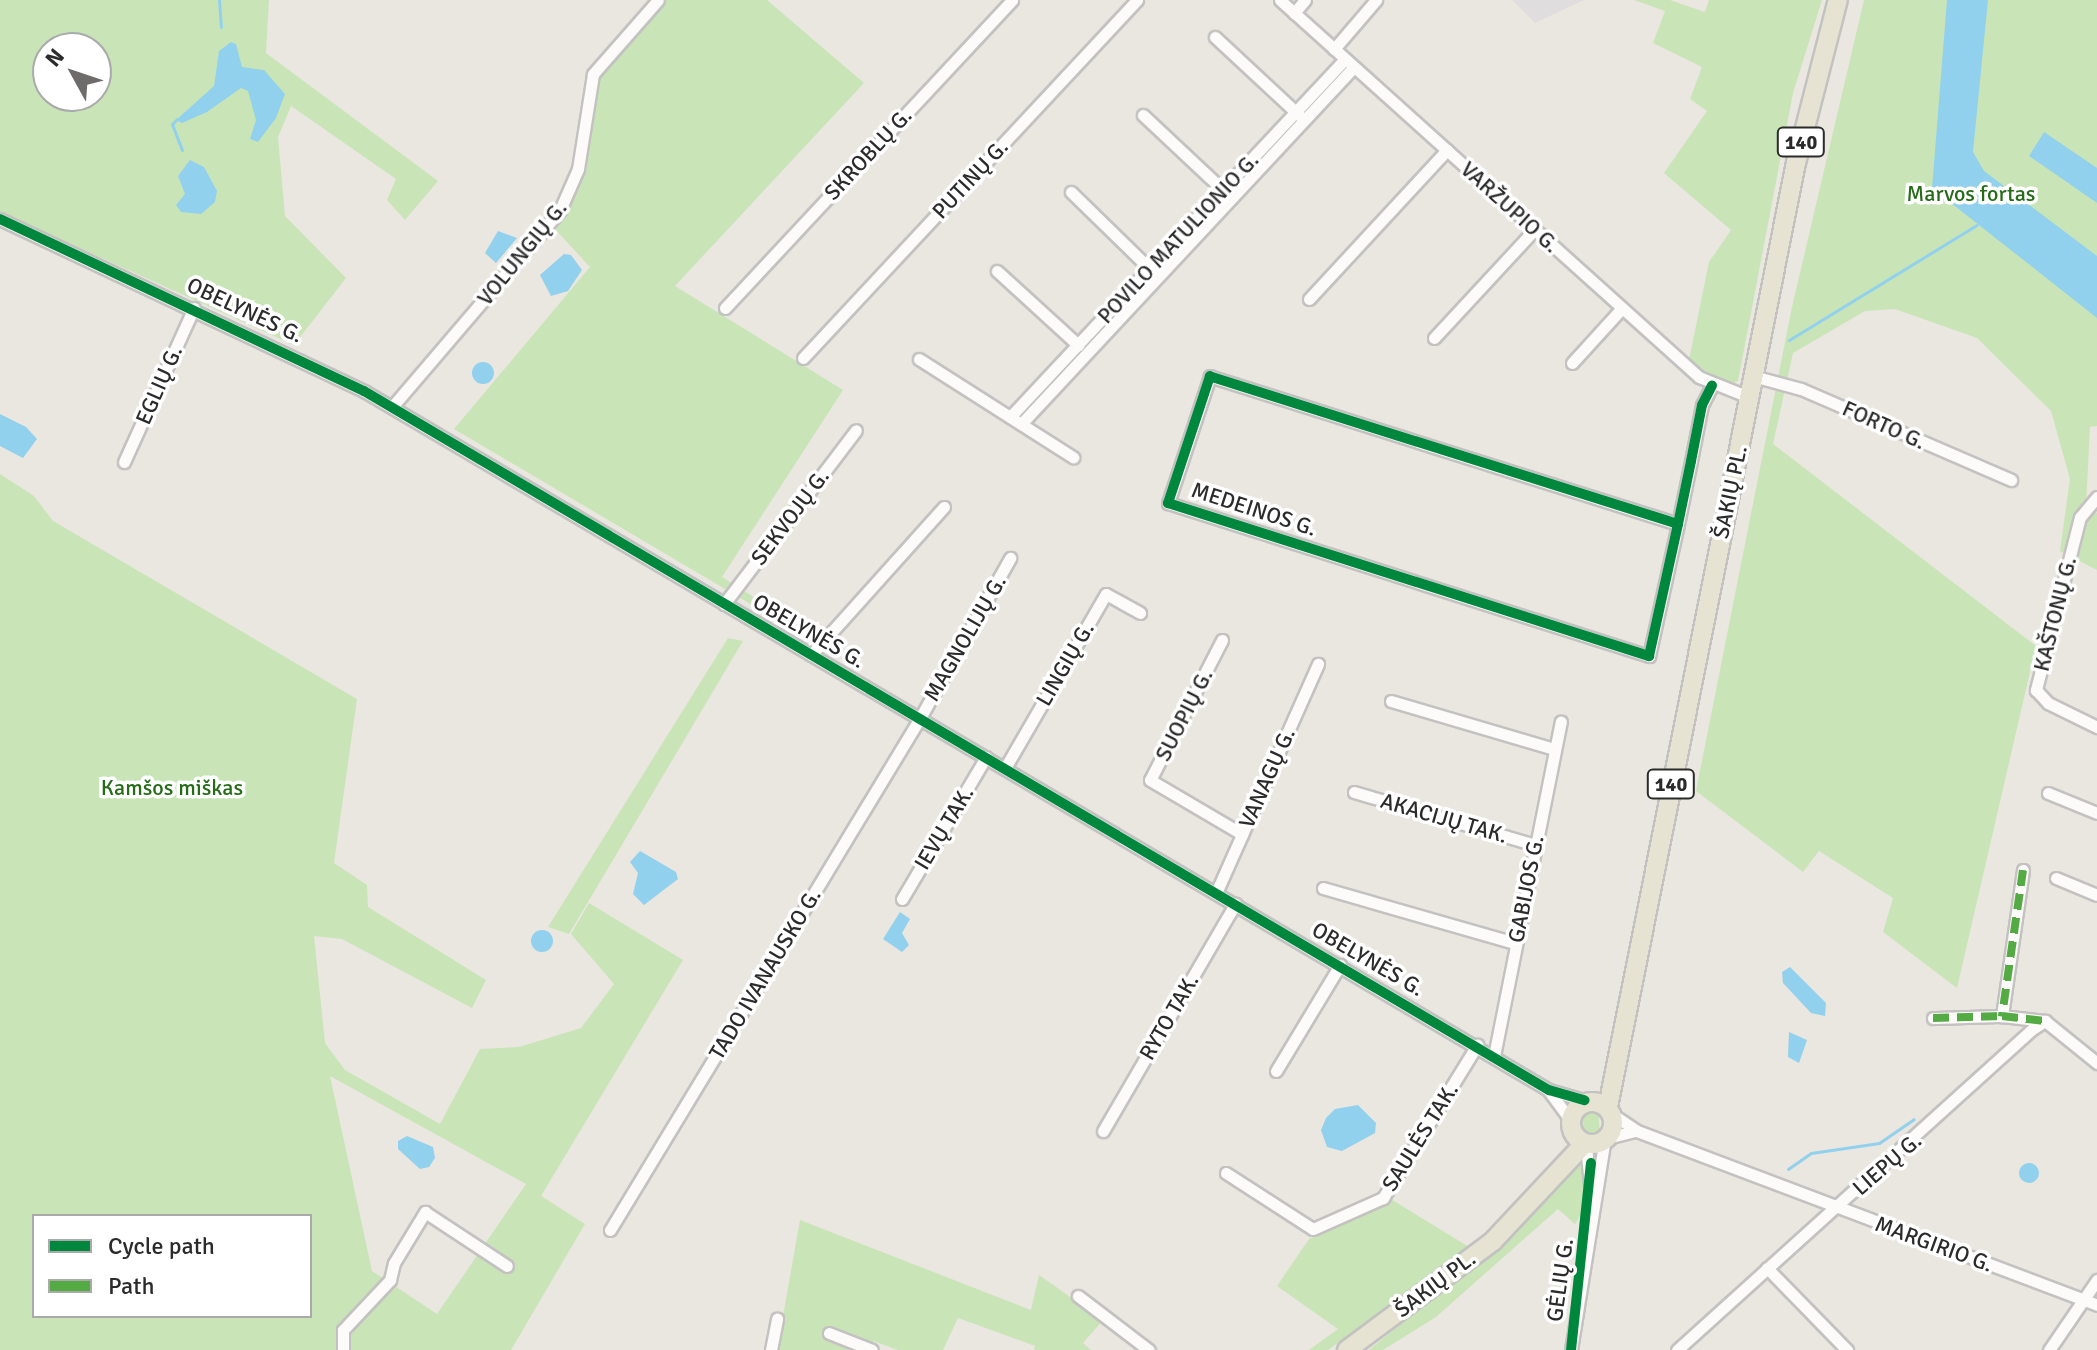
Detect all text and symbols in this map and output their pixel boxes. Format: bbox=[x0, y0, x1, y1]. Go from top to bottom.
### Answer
north arrow bbox=[32, 32, 112, 112]
text: N bbox=[40, 43, 70, 72]
street label: SKROBLŲ G. bbox=[819, 102, 917, 206]
road number: 140 bbox=[1775, 126, 1827, 158]
street label: PUTINŲ G. bbox=[927, 134, 1013, 224]
street label: POVILO MATULIONIO G. bbox=[1092, 147, 1264, 329]
street label: VARŽUPIO G. bbox=[1455, 156, 1565, 258]
park label: Marvos fortas bbox=[1907, 181, 2035, 207]
street label: VOLUNGIŲ G. bbox=[472, 195, 572, 311]
street label: OBELYNĖS G. bbox=[183, 272, 307, 348]
street label: EGLIŲ G. bbox=[130, 341, 188, 429]
street label: FORTO G. bbox=[1838, 395, 1930, 455]
street label: ŠAKIŲ PL. bbox=[1707, 443, 1753, 541]
street label: SEKVOJŲ G. bbox=[745, 464, 835, 570]
street label: MEDEINOS G. bbox=[1188, 476, 1320, 542]
street label: KAŠTONŲ G. bbox=[2028, 554, 2082, 674]
street label: MAGNOLIJŲ G. bbox=[918, 570, 1012, 706]
street label: OBELYNĖS G. bbox=[748, 588, 870, 674]
street label: LINGIŲ G. bbox=[1030, 617, 1100, 711]
street label: SUOPIŲ G. bbox=[1150, 665, 1218, 765]
street label: VANAGŲ G. bbox=[1233, 724, 1301, 832]
road number: 140 bbox=[1645, 768, 1697, 800]
park label: Kamšos miškas bbox=[101, 775, 243, 801]
street label: IEVŲ TAK. bbox=[909, 781, 979, 875]
street label: AKACIJŲ TAK. bbox=[1378, 787, 1510, 849]
street label: GABIJOS G. bbox=[1503, 833, 1549, 945]
street label: TADO IVANAUSKO G. bbox=[703, 884, 827, 1064]
street label: OBELYNĖS G. bbox=[1307, 916, 1429, 1002]
street label: RYTO TAK. bbox=[1134, 969, 1204, 1065]
street label: SAULĖS TAK. bbox=[1376, 1078, 1464, 1196]
street label: LIEPŲ G. bbox=[1847, 1127, 1927, 1201]
street label: MARGIRIO G. bbox=[1871, 1210, 1997, 1278]
legend bbox=[32, 1214, 312, 1318]
text: Cycle path bbox=[108, 1231, 215, 1261]
street label: GĖLIŲ G. bbox=[1541, 1237, 1579, 1323]
street label: ŠAKIŲ PL. bbox=[1389, 1245, 1481, 1323]
text: Path bbox=[108, 1271, 154, 1301]

